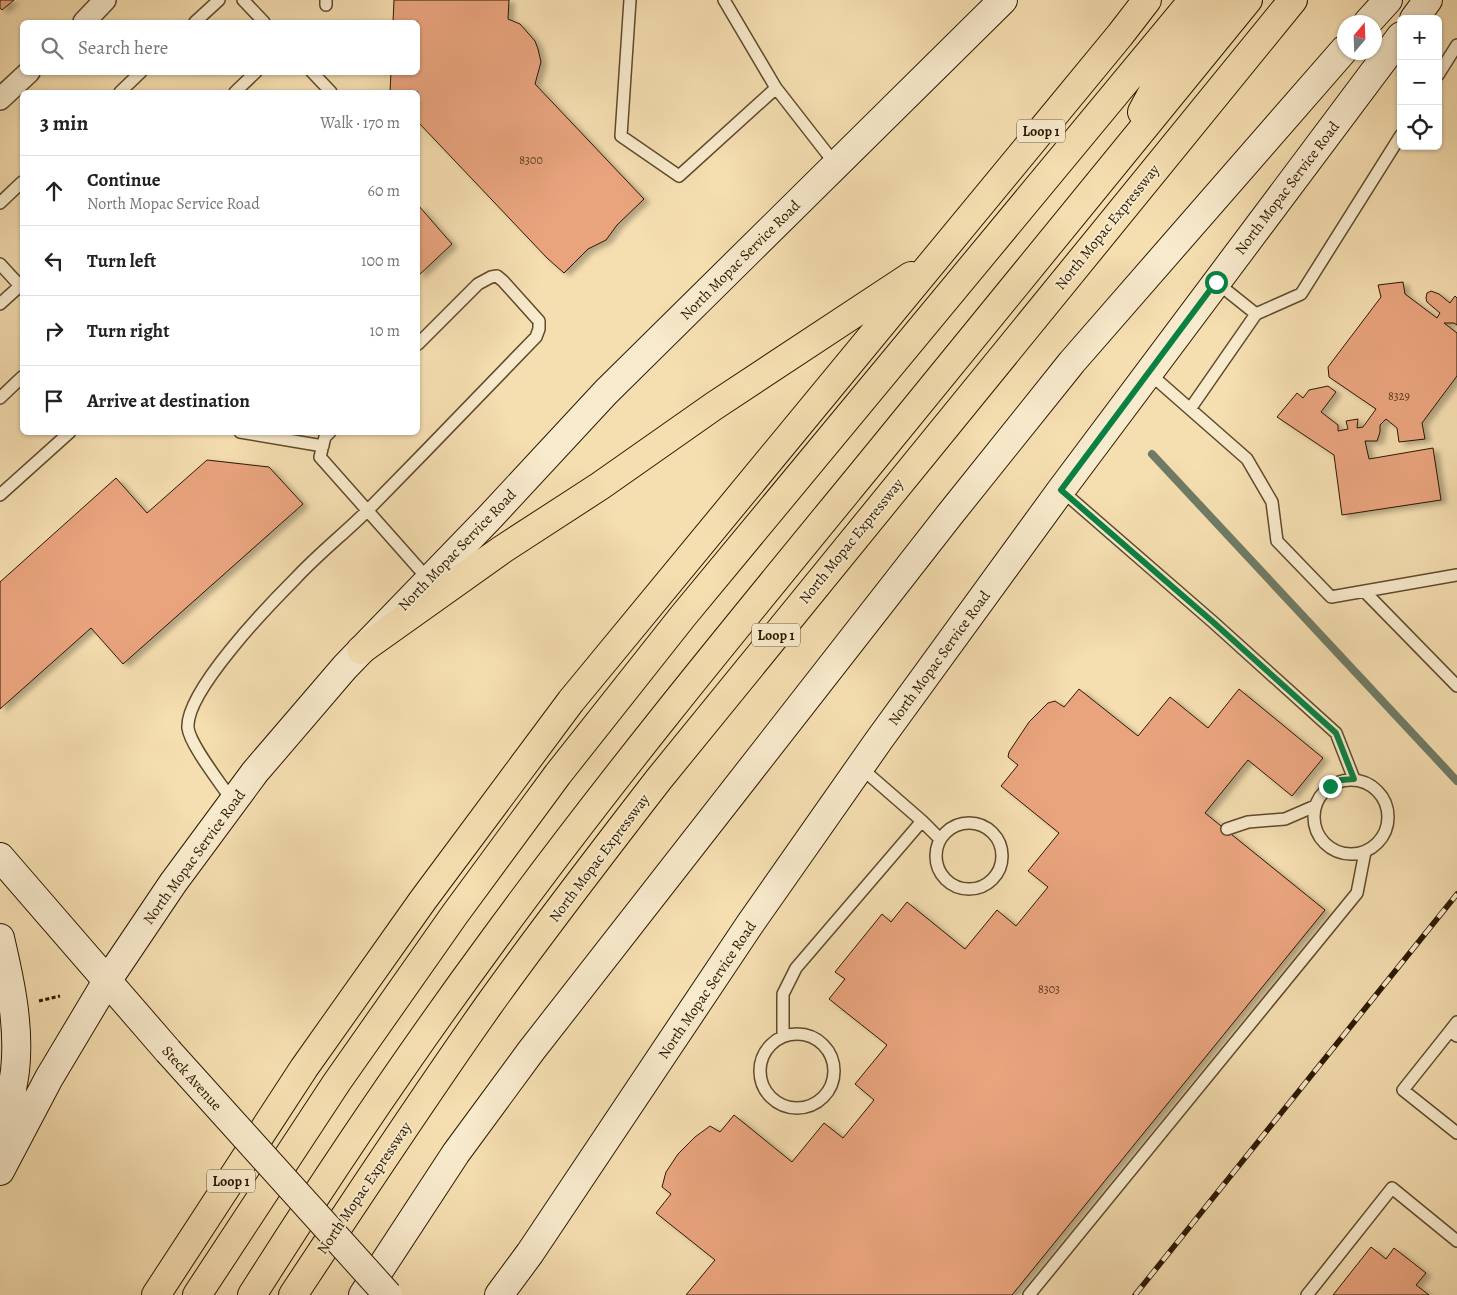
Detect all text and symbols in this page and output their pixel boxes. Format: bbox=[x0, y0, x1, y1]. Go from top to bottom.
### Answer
north arrow bbox=[1337, 15, 1382, 60]
map controls bbox=[1397, 15, 1442, 150]
button: + bbox=[1397, 15, 1442, 60]
search box bbox=[20, 20, 420, 75]
icon: search bbox=[38, 34, 66, 62]
text: Search here bbox=[78, 35, 168, 61]
button: − bbox=[1397, 60, 1442, 105]
button: locate bbox=[1397, 105, 1442, 150]
text: 3 min bbox=[40, 109, 88, 137]
text: Walk · 170 m bbox=[320, 112, 400, 134]
street label: North Mopac Service Road bbox=[1230, 117, 1344, 259]
road number: Loop 1 bbox=[1017, 120, 1065, 142]
house number: 8300 bbox=[519, 152, 543, 168]
street label: North Mopac Expressway bbox=[1050, 160, 1164, 294]
text: Continue bbox=[87, 167, 161, 193]
icon: ahead bbox=[40, 177, 68, 205]
text: 60 m bbox=[368, 180, 400, 202]
text: North Mopac Service Road bbox=[87, 193, 260, 215]
street label: North Mopac Service Road bbox=[676, 195, 805, 324]
icon: left bbox=[40, 247, 68, 275]
text: Turn left bbox=[87, 248, 156, 274]
text: 100 m bbox=[361, 250, 400, 272]
route start bbox=[1205, 271, 1228, 294]
icon: right bbox=[40, 317, 68, 345]
text: Turn right bbox=[87, 318, 169, 344]
text: 10 m bbox=[370, 320, 400, 342]
icon: arrive bbox=[40, 387, 68, 415]
text: Arrive at destination bbox=[87, 388, 250, 414]
house number: 8329 bbox=[1388, 388, 1410, 404]
street label: North Mopac Expressway bbox=[794, 474, 908, 608]
street label: North Mopac Service Road bbox=[394, 484, 521, 615]
street label: North Mopac Service Road bbox=[883, 586, 995, 729]
road number: Loop 1 bbox=[752, 624, 800, 646]
route end bbox=[1319, 775, 1342, 798]
street label: North Mopac Service Road bbox=[138, 785, 250, 928]
street label: North Mopac Expressway bbox=[544, 790, 654, 926]
street label: North Mopac Service Road bbox=[653, 916, 761, 1063]
house number: 8303 bbox=[1038, 981, 1060, 997]
street label: Steck Avenue bbox=[157, 1041, 227, 1115]
street label: North Mopac Expressway bbox=[312, 1118, 416, 1258]
road number: Loop 1 bbox=[207, 1170, 255, 1192]

